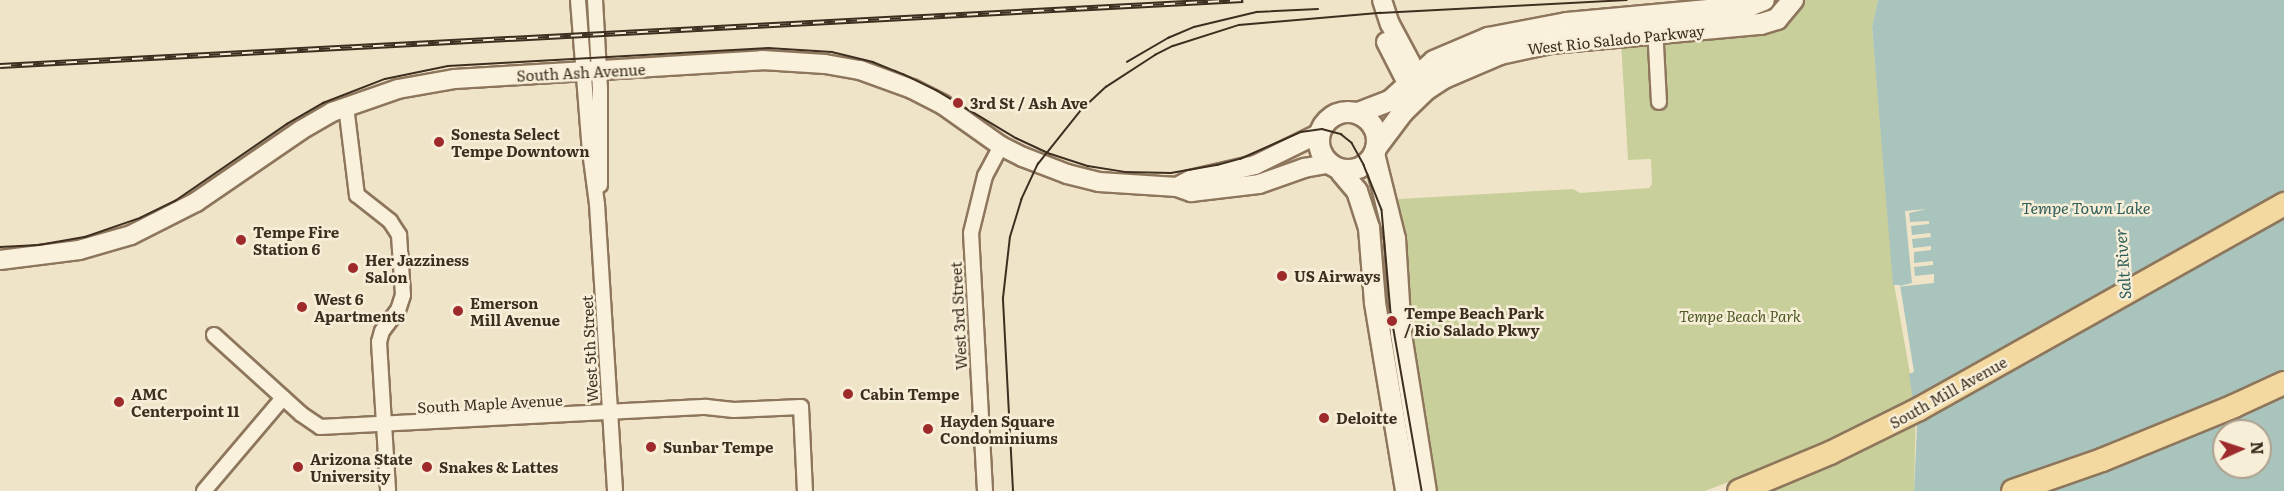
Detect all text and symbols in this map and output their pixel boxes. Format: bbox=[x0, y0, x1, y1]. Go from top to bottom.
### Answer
street label: West Rio Salado Parkway bbox=[1527, 21, 1705, 57]
street label: South Ash Avenue bbox=[516, 60, 646, 84]
place label: 3rd St / Ash Ave bbox=[970, 94, 1088, 112]
marker: 3rd St / Ash Ave bbox=[951, 96, 965, 110]
place label: Sonesta Select Tempe Downtown bbox=[451, 124, 590, 159]
marker: Sonesta Select Tempe Downtown bbox=[432, 135, 446, 149]
water label: Tempe Town Lake bbox=[2022, 197, 2150, 217]
place label: Tempe Fire Station 6 bbox=[253, 222, 339, 257]
water label: Salt River bbox=[2110, 228, 2134, 300]
marker: Tempe Fire Station 6 bbox=[234, 233, 248, 247]
place label: Her Jazziness Salon bbox=[365, 250, 469, 285]
marker: Her Jazziness Salon bbox=[346, 261, 360, 275]
street label: West 3rd Street bbox=[946, 261, 970, 371]
place label: US Airways bbox=[1294, 267, 1380, 285]
marker: US Airways bbox=[1275, 269, 1289, 283]
place label: West 6 Apartments bbox=[314, 289, 405, 324]
place label: Emerson Mill Avenue bbox=[470, 293, 560, 328]
street label: West 5th Street bbox=[577, 295, 601, 403]
marker: West 6 Apartments bbox=[295, 300, 309, 314]
place label: Tempe Beach Park / Rio Salado Pkwy bbox=[1404, 303, 1544, 338]
marker: Emerson Mill Avenue bbox=[451, 304, 465, 318]
park label: Tempe Beach Park bbox=[1679, 307, 1801, 325]
marker: Tempe Beach Park / Rio Salado Pkwy bbox=[1385, 314, 1399, 328]
street label: South Mill Avenue bbox=[1886, 352, 2010, 432]
place label: AMC Centerpoint 11 bbox=[131, 384, 240, 419]
place label: Cabin Tempe bbox=[860, 385, 959, 403]
marker: Cabin Tempe bbox=[841, 387, 855, 401]
street label: South Maple Avenue bbox=[417, 390, 563, 416]
marker: AMC Centerpoint 11 bbox=[112, 395, 126, 409]
place label: Deloitte bbox=[1336, 409, 1397, 427]
place label: Hayden Square Condominiums bbox=[940, 411, 1058, 446]
marker: Deloitte bbox=[1317, 411, 1331, 425]
north arrow bbox=[2212, 419, 2272, 479]
marker: Hayden Square Condominiums bbox=[921, 422, 935, 436]
place label: Sunbar Tempe bbox=[663, 438, 774, 456]
marker: Sunbar Tempe bbox=[644, 440, 658, 454]
text: N bbox=[2246, 441, 2270, 456]
place label: Arizona State University bbox=[310, 449, 413, 484]
place label: Snakes & Lattes bbox=[439, 458, 558, 476]
marker: Arizona State University bbox=[291, 460, 305, 474]
marker: Snakes & Lattes bbox=[420, 460, 434, 474]

